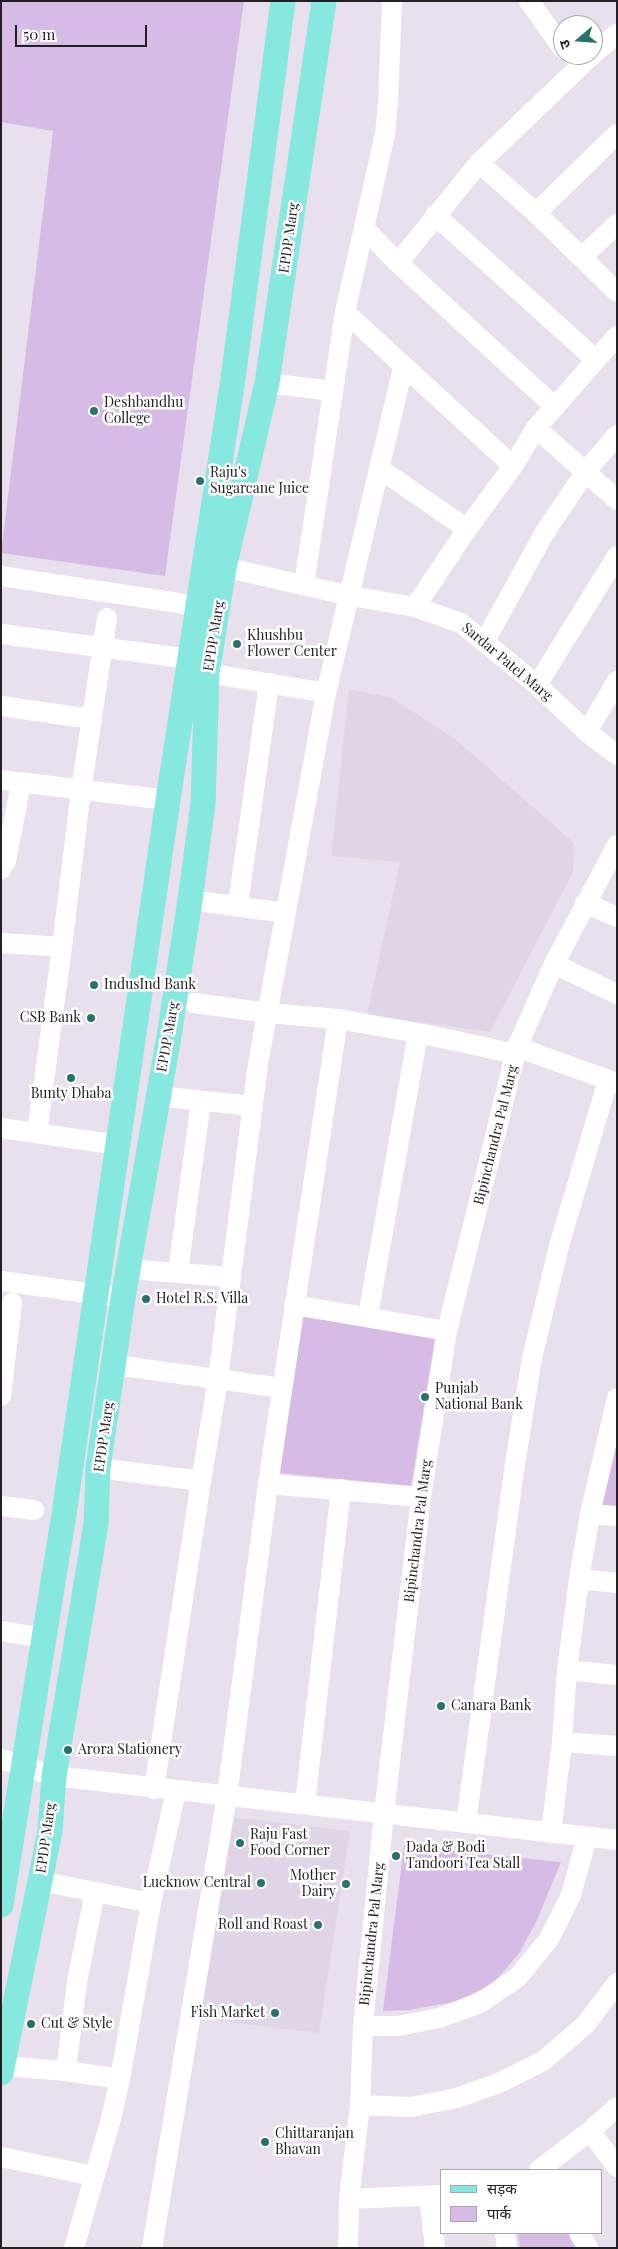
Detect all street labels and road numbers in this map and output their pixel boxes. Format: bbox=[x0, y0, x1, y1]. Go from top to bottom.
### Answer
street label: EPDP Marg bbox=[276, 202, 302, 274]
street label: EPDP Marg bbox=[200, 600, 228, 672]
street label: Sardar Patel Marg bbox=[458, 619, 556, 705]
street label: EPDP Marg bbox=[154, 1001, 182, 1073]
street label: Bipinchandra Pal Marg bbox=[470, 1063, 522, 1207]
street label: EPDP Marg bbox=[91, 1401, 117, 1473]
street label: Bipinchandra Pal Marg bbox=[401, 1459, 435, 1603]
street label: EPDP Marg bbox=[33, 1802, 59, 1874]
street label: Bipinchandra Pal Marg bbox=[356, 1862, 388, 2006]

